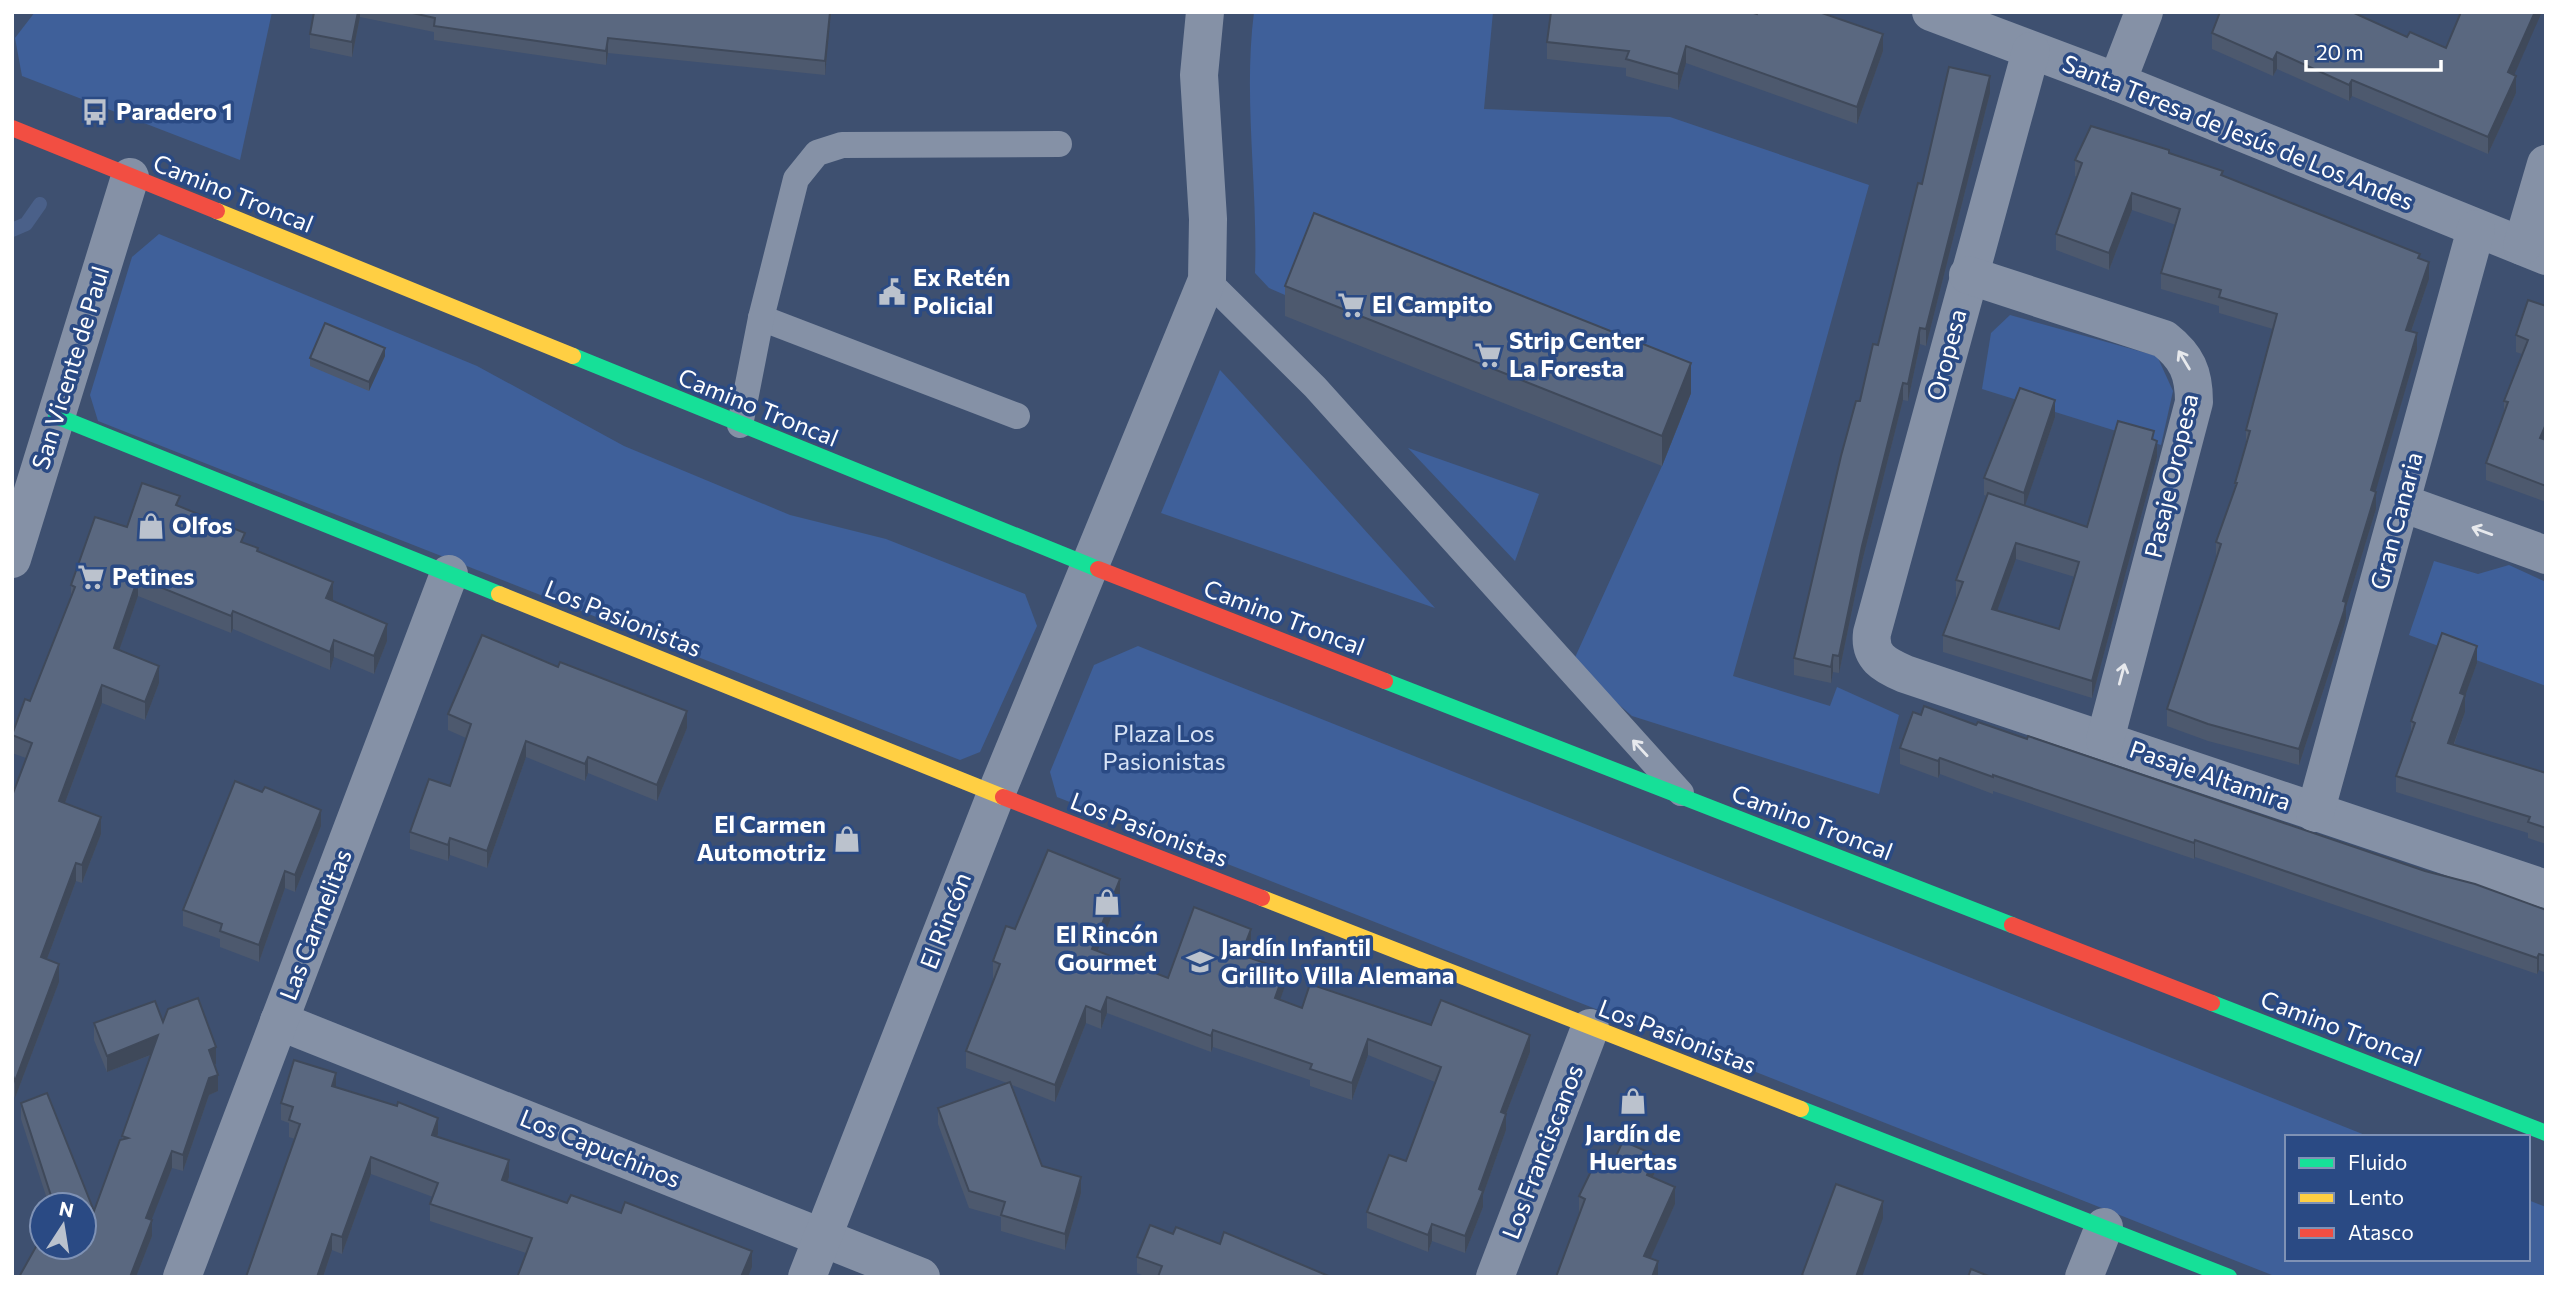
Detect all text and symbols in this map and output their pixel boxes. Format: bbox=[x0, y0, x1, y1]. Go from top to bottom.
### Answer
scale bar bbox=[2306, 28, 2441, 72]
text: 20 m bbox=[2316, 39, 2364, 64]
street label: Santa Teresa de Jesús de Los Andes bbox=[2059, 48, 2418, 216]
place label: Paradero 1 bbox=[116, 96, 233, 125]
bus stop icon: Paradero 1 bbox=[80, 97, 110, 127]
street label: Camino Troncal bbox=[149, 147, 318, 238]
street label: San Vicente de Paul bbox=[25, 262, 114, 473]
place label: Ex Retén Policial bbox=[913, 262, 1010, 319]
public building icon: Ex Retén Policial bbox=[877, 277, 907, 307]
place label: El Campito bbox=[1372, 289, 1493, 318]
supermarket icon: El Campito bbox=[1336, 290, 1366, 320]
street label: Oropesa bbox=[1919, 306, 1972, 403]
place label: Strip Center La Foresta bbox=[1509, 325, 1644, 382]
supermarket icon: Strip Center La Foresta bbox=[1473, 340, 1503, 370]
one-way arrow bbox=[2177, 351, 2191, 371]
street label: Camino Troncal bbox=[674, 361, 843, 452]
street label: Pasaje Oropesa bbox=[2138, 391, 2204, 561]
street label: Gran Canaria bbox=[2363, 449, 2428, 593]
place label: Olfos bbox=[172, 510, 233, 539]
shop icon: Olfos bbox=[136, 511, 166, 541]
one-way arrow bbox=[2471, 524, 2493, 537]
place label: Petines bbox=[112, 561, 194, 590]
supermarket icon: Petines bbox=[76, 562, 106, 592]
street label: Los Pasionistas bbox=[541, 573, 706, 662]
street label: Camino Troncal bbox=[1200, 573, 1369, 661]
one-way arrow bbox=[2117, 663, 2130, 685]
park label: Plaza Los Pasionistas bbox=[1102, 718, 1226, 775]
street label: Pasaje Altamira bbox=[2126, 733, 2295, 816]
one-way arrow bbox=[1633, 740, 1649, 758]
street label: Camino Troncal bbox=[1728, 778, 1897, 866]
street label: Los Pasionistas bbox=[1067, 785, 1232, 872]
place label: El Carmen Automotriz bbox=[697, 809, 826, 866]
shop icon: El Carmen Automotriz bbox=[832, 824, 862, 854]
street label: Las Carmelitas bbox=[272, 845, 357, 1004]
street label: El Rincón bbox=[913, 868, 976, 973]
shop icon: El Rincón Gourmet bbox=[1092, 887, 1122, 917]
place label: El Rincón Gourmet bbox=[1056, 919, 1158, 976]
place label: Jardín Infantil Grillito Villa Alemana bbox=[1221, 932, 1454, 989]
school or university icon: Jardín Infantil Grillito Villa Alemana bbox=[1185, 947, 1215, 977]
street label: Camino Troncal bbox=[2257, 984, 2426, 1072]
street label: Los Pasionistas bbox=[1595, 992, 1760, 1079]
street label: Los Franciscanos bbox=[1495, 1060, 1588, 1243]
shop icon: Jardín de Huertas bbox=[1618, 1086, 1648, 1116]
street label: Los Capuchinos bbox=[516, 1102, 685, 1193]
place label: Jardín de Huertas bbox=[1585, 1118, 1681, 1175]
legend bbox=[2285, 1135, 2530, 1261]
text: Fluido bbox=[2348, 1149, 2407, 1174]
text: Lento bbox=[2348, 1184, 2404, 1209]
north arrow bbox=[28, 1191, 98, 1261]
text: N bbox=[57, 1196, 76, 1222]
text: Atasco bbox=[2348, 1219, 2414, 1244]

